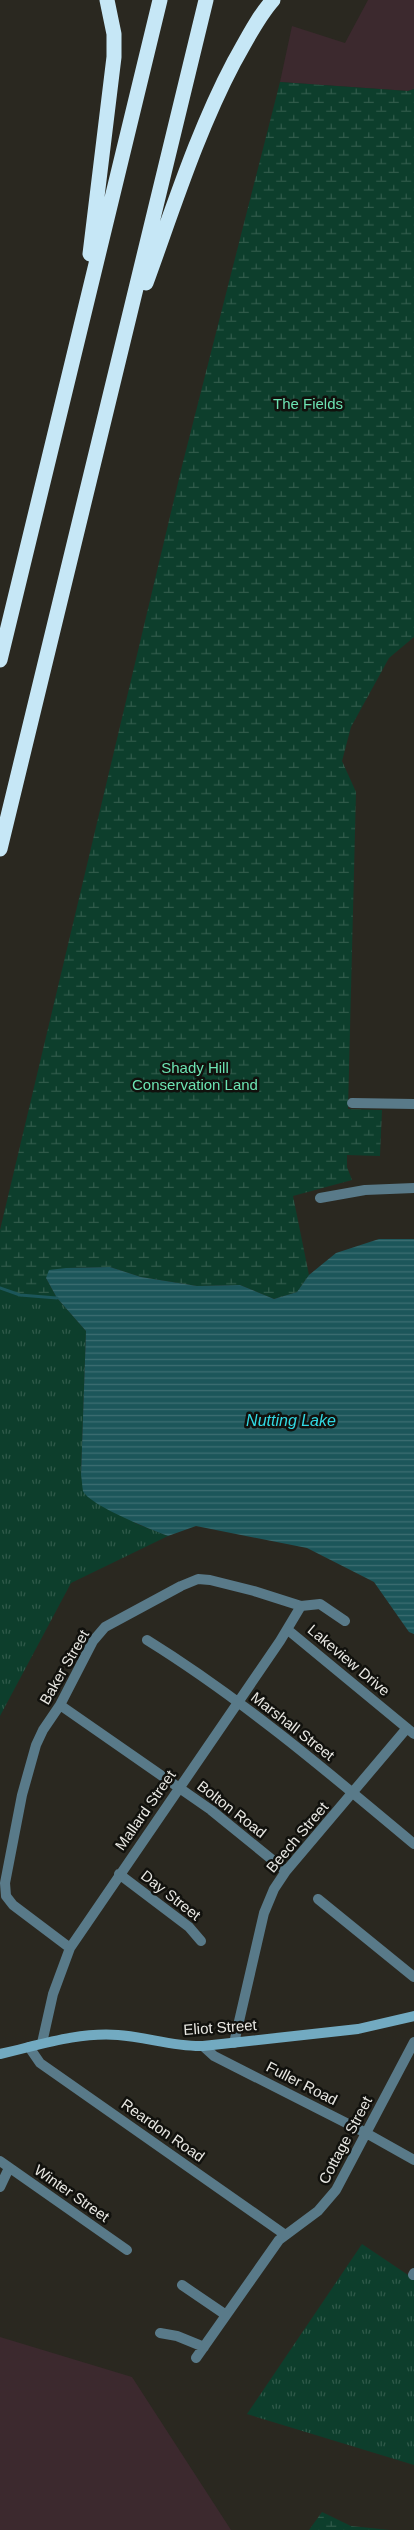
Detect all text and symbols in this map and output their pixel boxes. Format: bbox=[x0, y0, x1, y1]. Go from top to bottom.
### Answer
park label: The Fields bbox=[273, 395, 343, 412]
park label: Shady Hill Conservation Land bbox=[132, 1059, 258, 1093]
water label: Nutting Lake bbox=[246, 1412, 336, 1429]
street label: Lakeview Drive bbox=[305, 1621, 393, 1699]
street label: Baker Street bbox=[36, 1626, 93, 1707]
street label: Marshall Street bbox=[248, 1688, 339, 1764]
street label: Mallard Street bbox=[111, 1766, 179, 1853]
street label: Bolton Road bbox=[194, 1777, 270, 1841]
street label: Beech Street bbox=[263, 1798, 332, 1876]
street label: Day Street bbox=[138, 1866, 205, 1924]
street label: Eliot Street bbox=[183, 2016, 258, 2038]
street label: Fuller Road bbox=[264, 2058, 340, 2108]
street label: Cottage Street bbox=[315, 2093, 376, 2187]
street label: Reardon Road bbox=[118, 2095, 208, 2165]
street label: Winter Street bbox=[31, 2161, 113, 2226]

